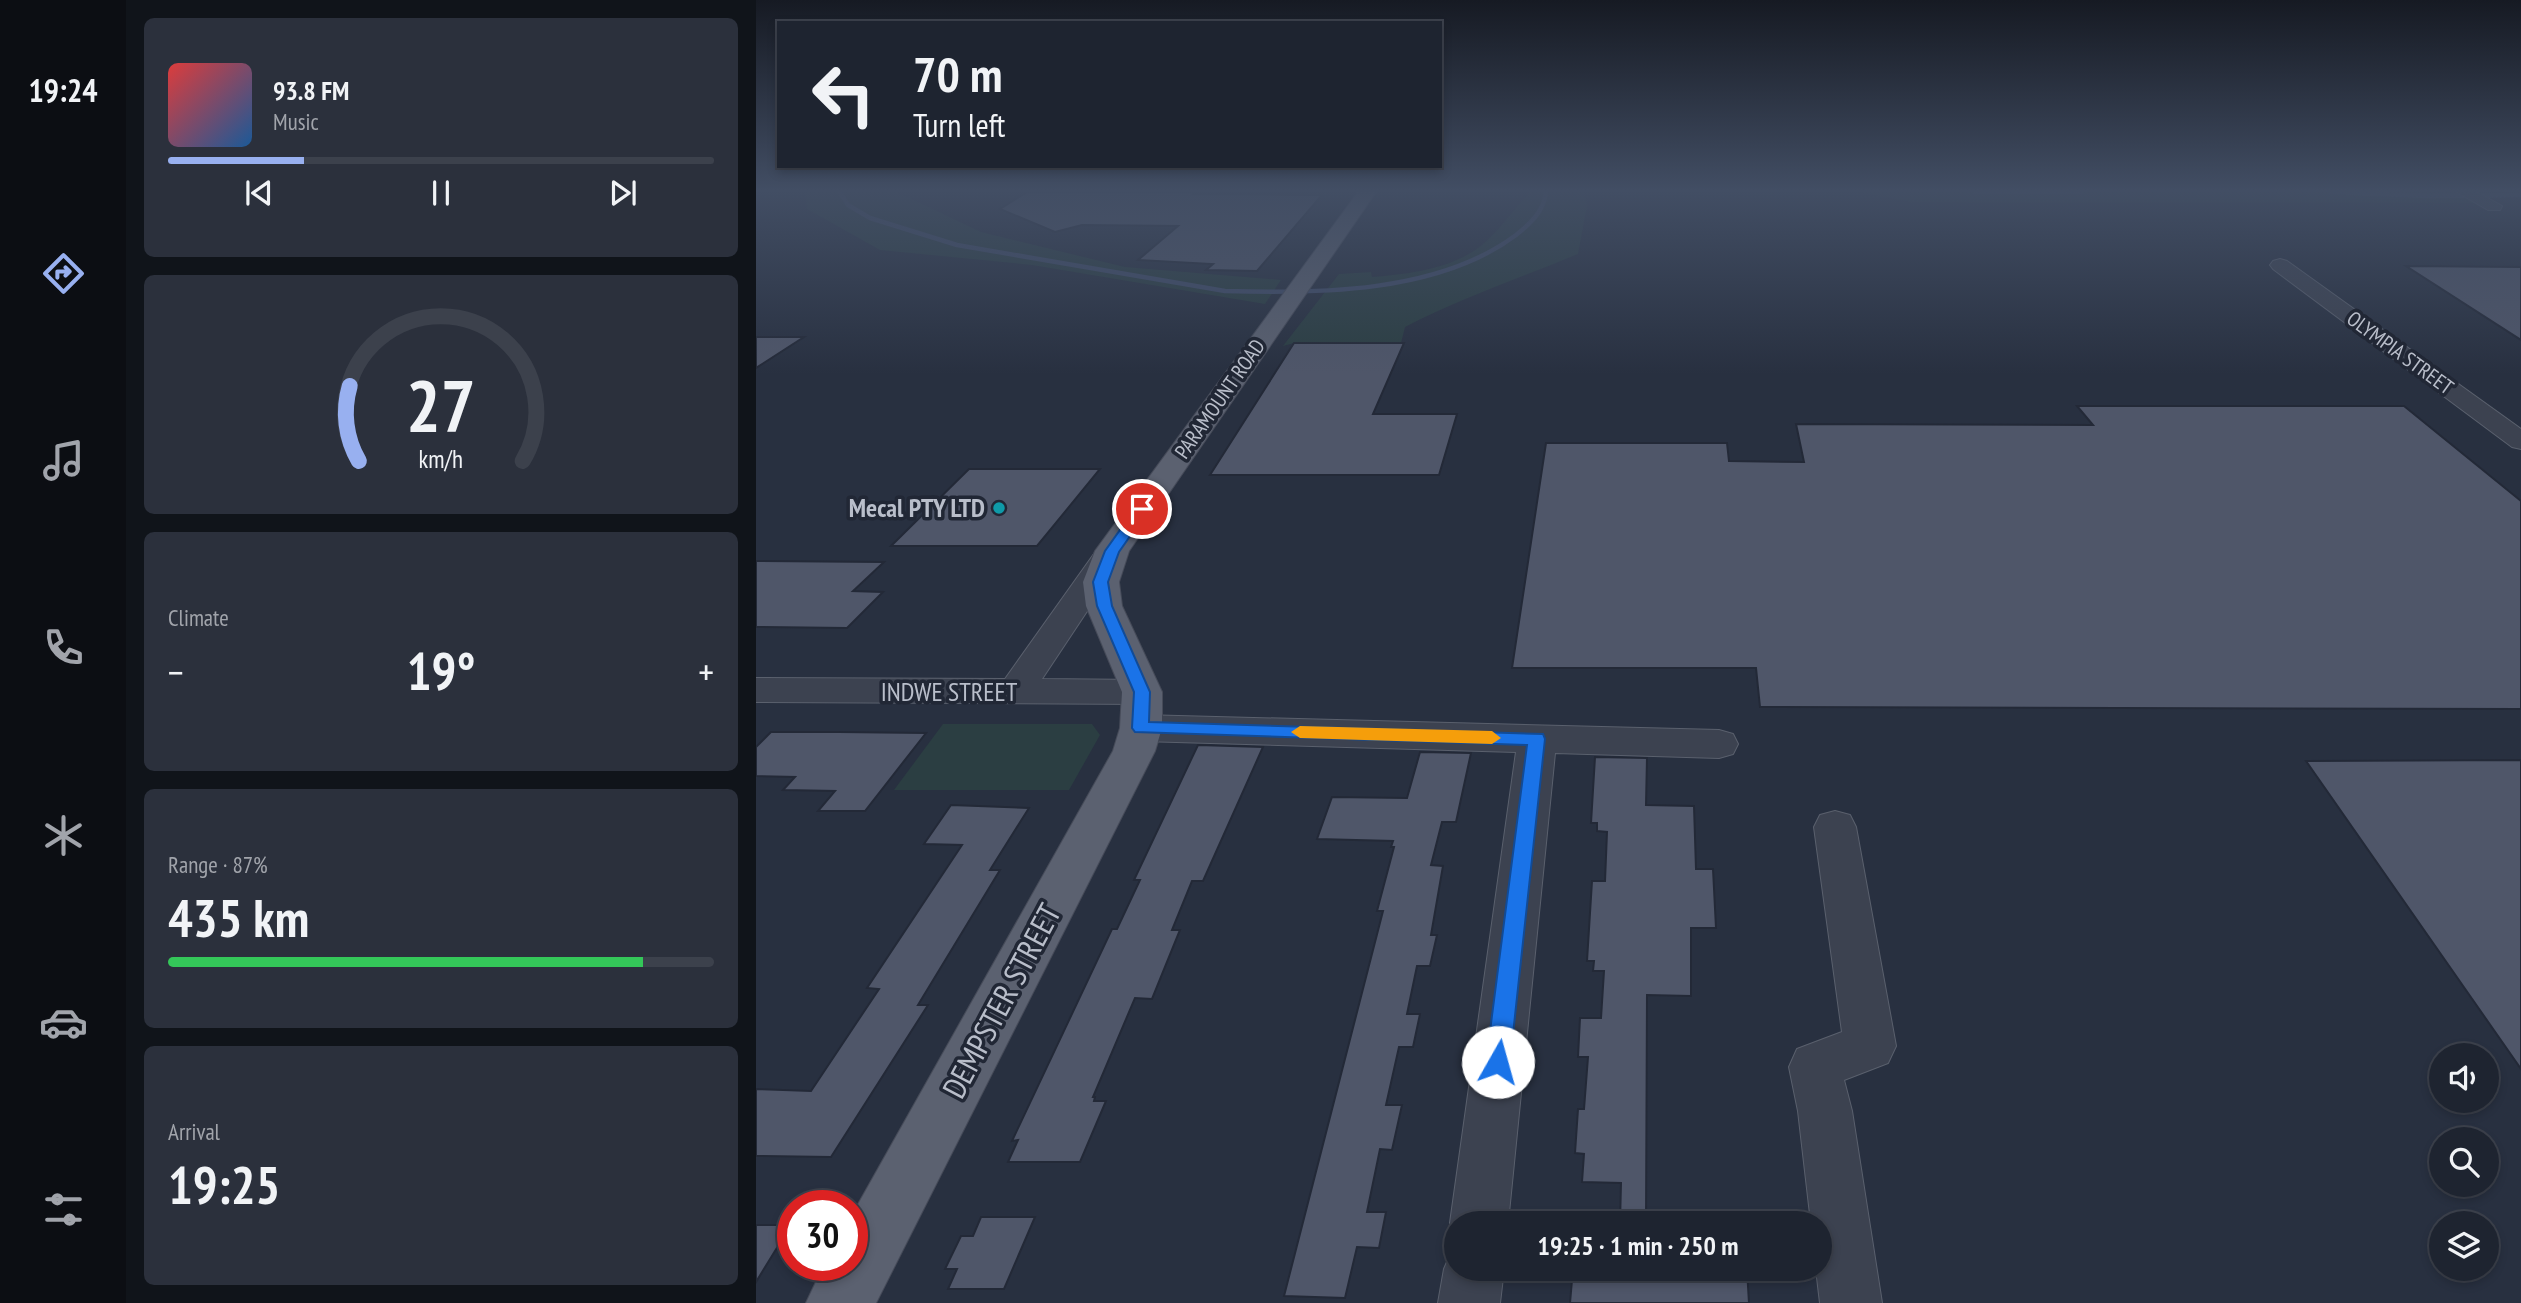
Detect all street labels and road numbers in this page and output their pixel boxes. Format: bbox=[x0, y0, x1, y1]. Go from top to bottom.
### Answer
street label: OLYMPIA STREET bbox=[2342, 305, 2459, 401]
street label: PARAMOUNT ROAD bbox=[1168, 334, 1271, 464]
street label: INDWE STREET bbox=[881, 675, 1018, 708]
street label: DEMPSTER STREET bbox=[932, 896, 1070, 1105]

